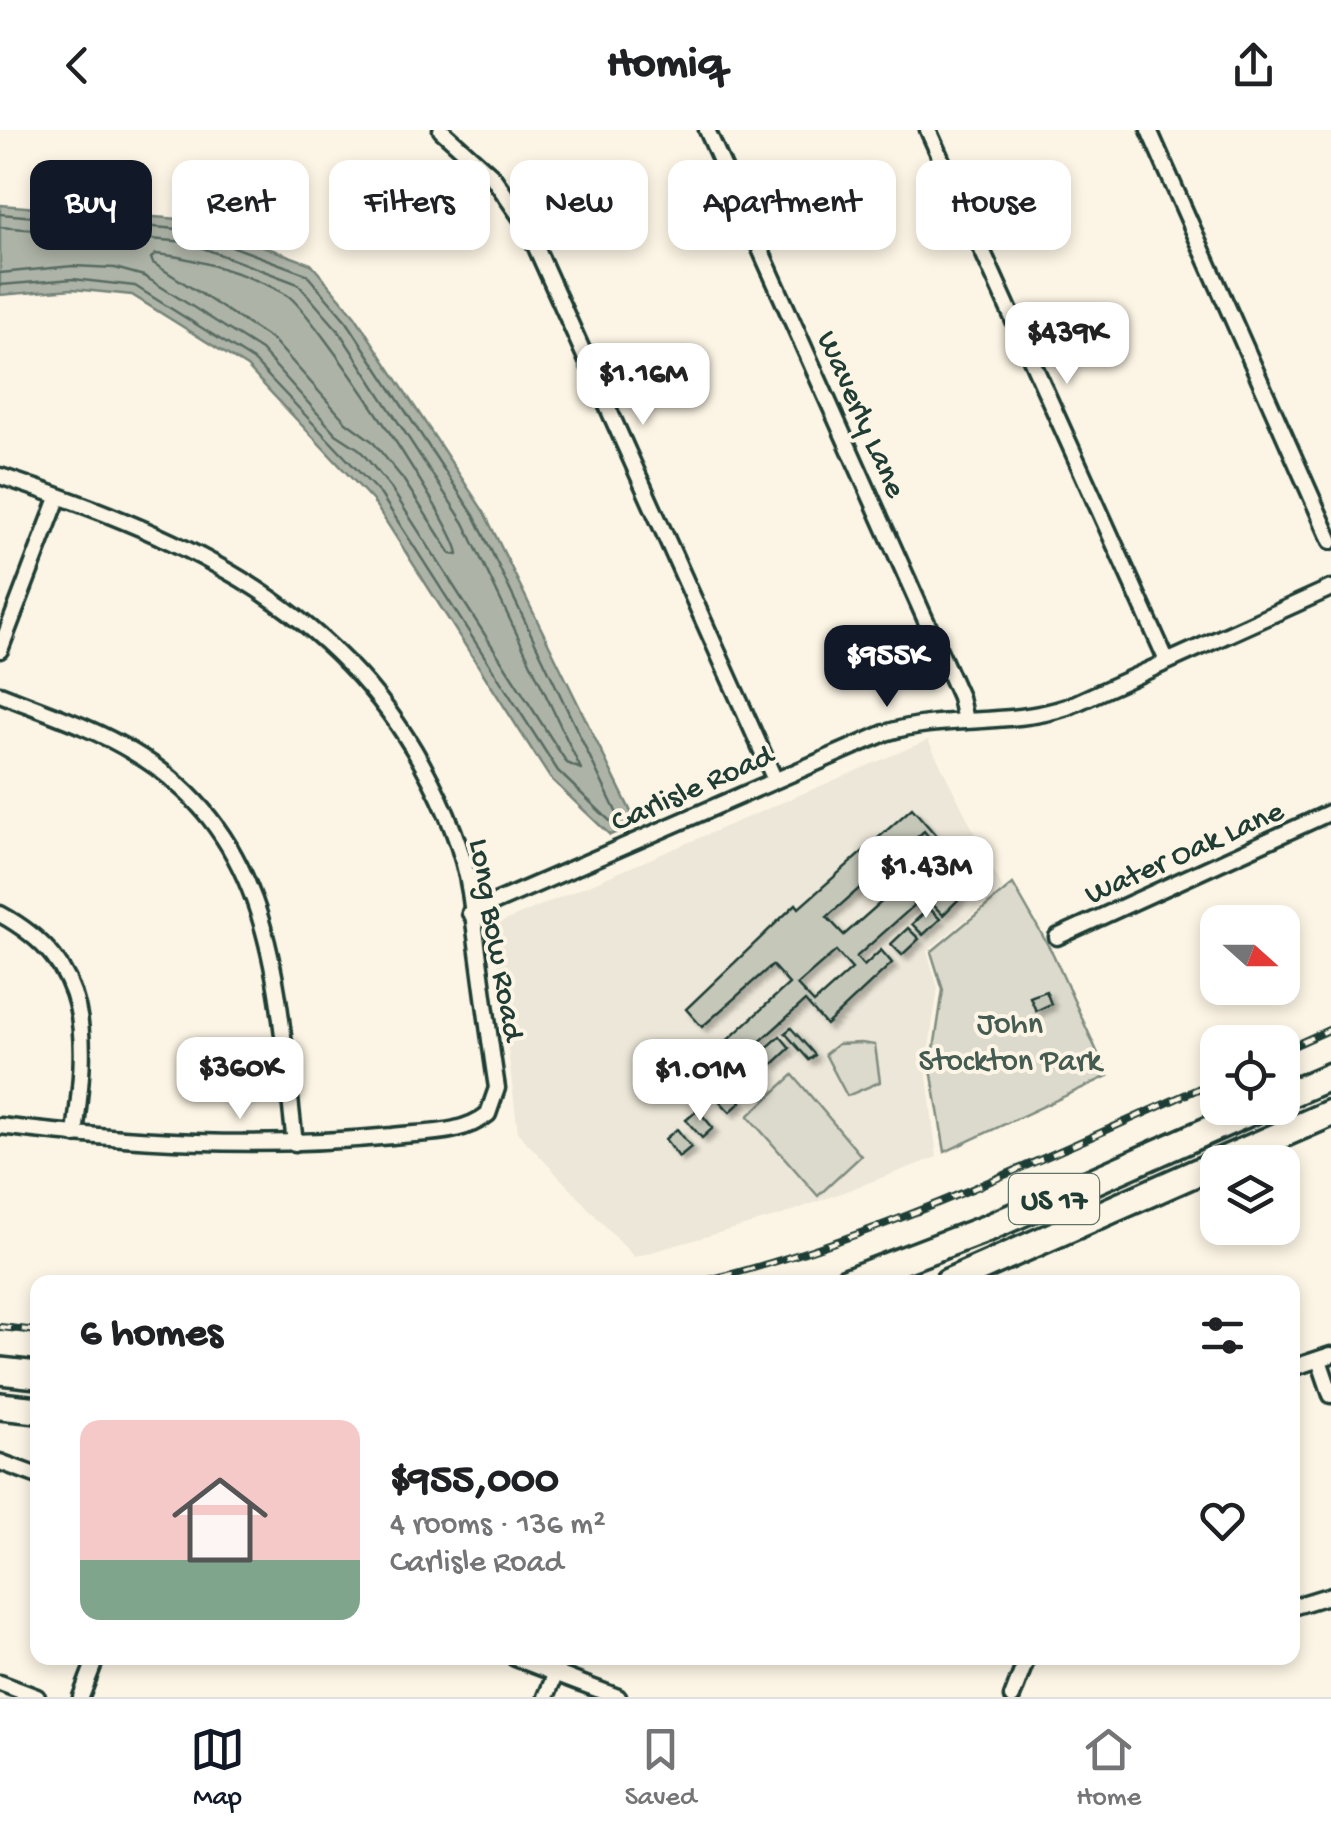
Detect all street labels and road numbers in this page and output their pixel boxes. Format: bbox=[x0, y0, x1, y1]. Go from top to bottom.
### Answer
street label: Waverly Lane bbox=[806, 326, 913, 505]
street label: Carlisle Road bbox=[606, 737, 782, 843]
street label: Water Oak Lane bbox=[1080, 794, 1291, 915]
street label: Long Bow Road bbox=[458, 836, 531, 1046]
road number: US 17 bbox=[1009, 1174, 1099, 1224]

